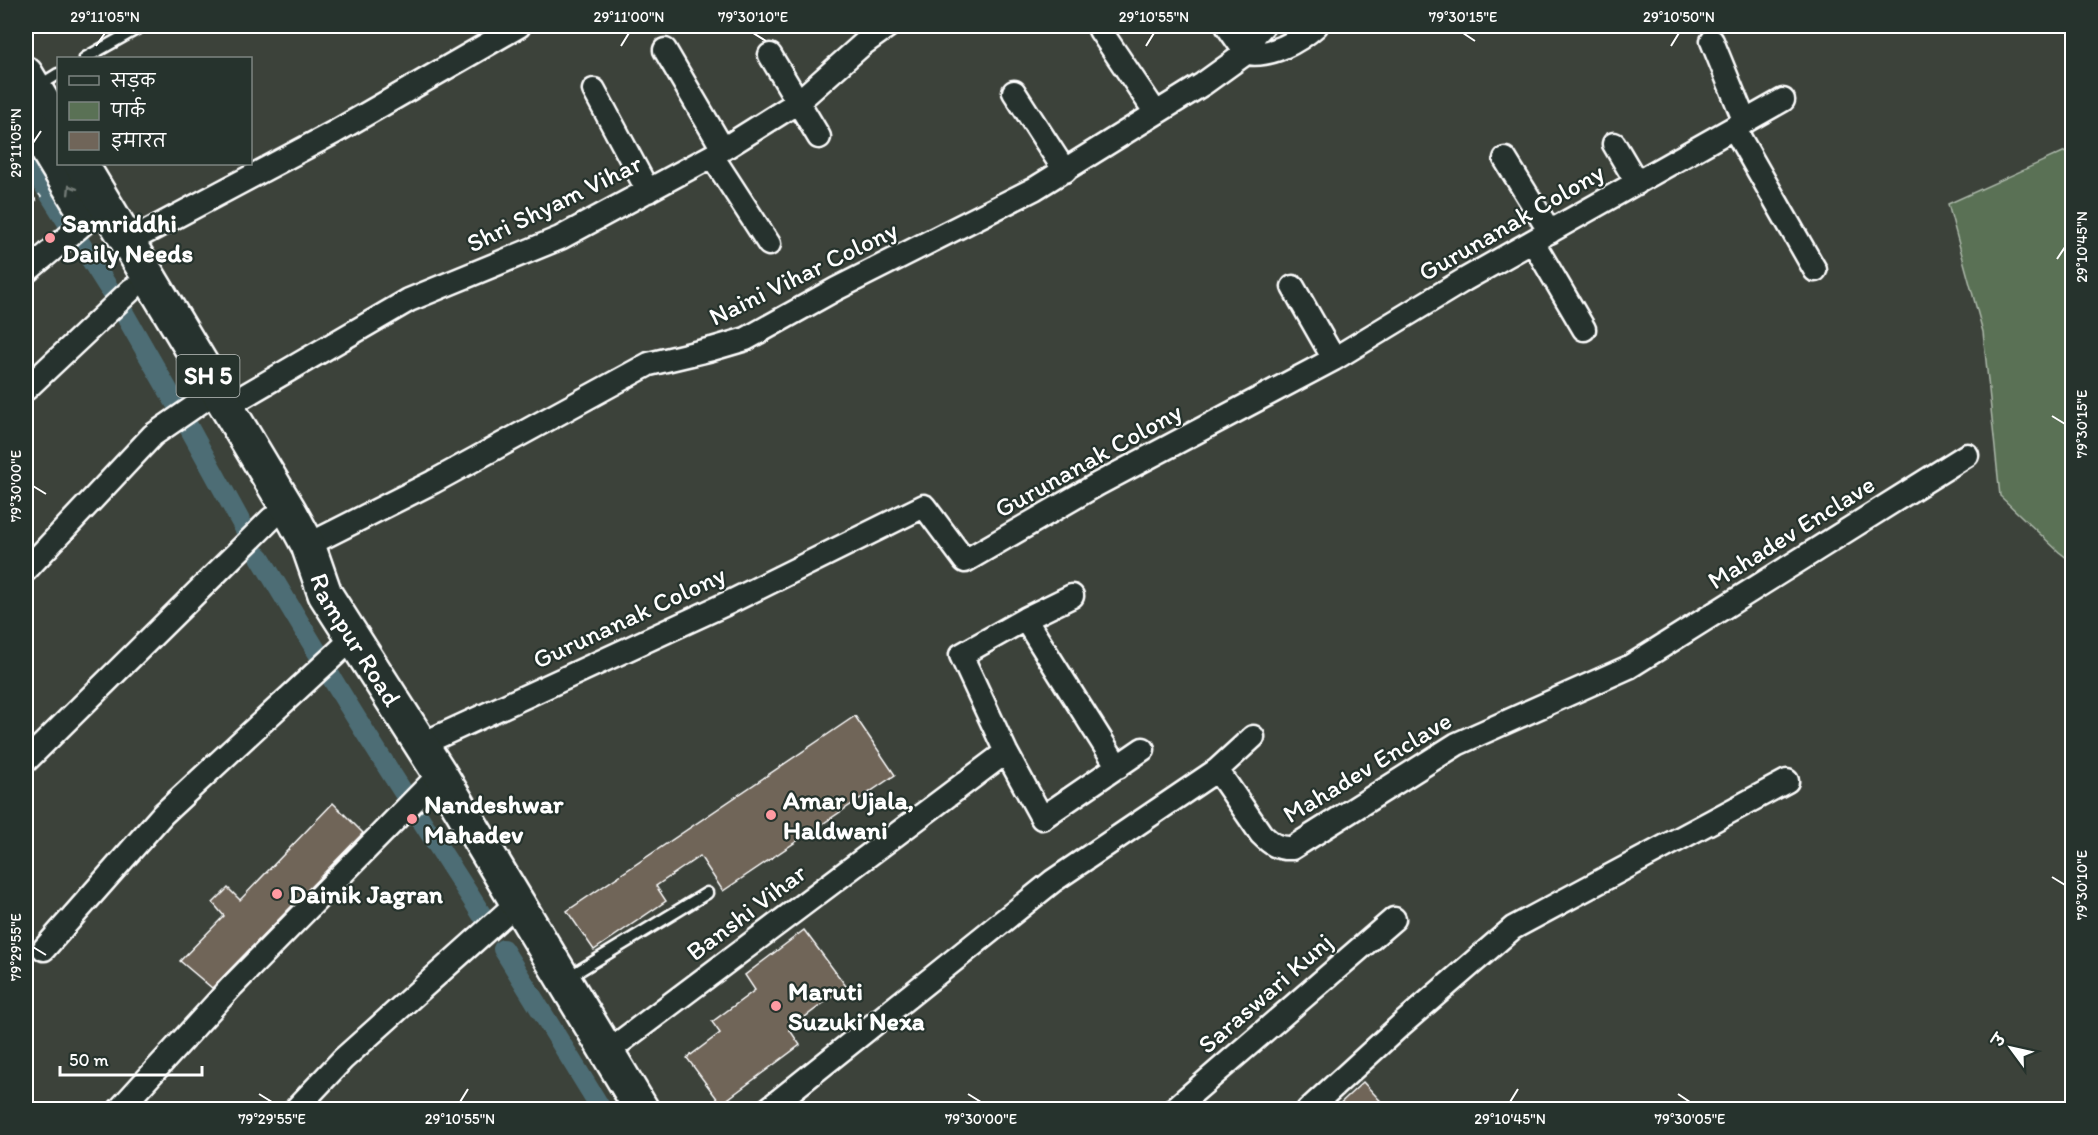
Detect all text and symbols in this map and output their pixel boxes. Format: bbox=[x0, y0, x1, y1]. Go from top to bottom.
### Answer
text: 29°11'05"N bbox=[70, 8, 140, 26]
text: 29°11'00"N bbox=[594, 8, 664, 26]
text: 79°30'10"E bbox=[718, 8, 788, 26]
text: 29°10'55"N bbox=[1119, 8, 1189, 26]
text: 79°30'15"E bbox=[1429, 8, 1497, 26]
text: 29°10'50"N bbox=[1643, 8, 1715, 26]
legend bbox=[57, 57, 252, 165]
text: सड़क bbox=[110, 70, 156, 92]
text: पार्क bbox=[110, 97, 146, 122]
text: 29°11'05"N bbox=[7, 108, 25, 178]
text: इमारत bbox=[111, 130, 167, 152]
street label: Shri Shyam Vihar bbox=[461, 147, 647, 259]
street label: Gurunanak Colony bbox=[1412, 156, 1610, 288]
one-way arrow bbox=[66, 185, 78, 195]
place label: Samriddhi Daily Needs bbox=[62, 207, 193, 269]
text: 29°10'45"N bbox=[2073, 211, 2091, 283]
street label: Naini Vihar Colony bbox=[703, 213, 903, 333]
marker: Samriddhi Daily Needs bbox=[43, 231, 57, 245]
road number: SH 5 bbox=[176, 355, 240, 397]
text: 79°30'15"E bbox=[2073, 390, 2091, 458]
street label: Gurunanak Colony bbox=[989, 395, 1187, 525]
text: 79°30'00"E bbox=[7, 450, 25, 522]
street label: Mahadev Enclave bbox=[1702, 468, 1880, 596]
street label: Gurunanak Colony bbox=[527, 558, 731, 676]
street label: Rampur Road bbox=[303, 569, 409, 713]
street label: Mahadev Enclave bbox=[1277, 704, 1457, 830]
place label: Amar Ujala, Haldwani bbox=[782, 784, 914, 846]
place label: Nandeshwar Mahadev bbox=[424, 788, 564, 850]
marker: Amar Ujala, Haldwani bbox=[764, 808, 778, 822]
marker: Nandeshwar Mahadev bbox=[405, 812, 419, 826]
text: 79°30'10"E bbox=[2073, 850, 2091, 920]
street label: Banshi Vihar bbox=[680, 856, 813, 968]
place label: Dainik Jagran bbox=[289, 878, 443, 910]
marker: Dainik Jagran bbox=[270, 887, 284, 901]
text: 79°29'55"E bbox=[7, 913, 25, 981]
street label: Saraswari Kunj bbox=[1191, 926, 1339, 1060]
place label: Maruti Suzuki Nexa bbox=[788, 975, 925, 1037]
marker: Maruti Suzuki Nexa bbox=[769, 999, 783, 1013]
north arrow bbox=[1981, 1018, 2041, 1078]
text: उ bbox=[1987, 1029, 2010, 1051]
scale bar bbox=[60, 1039, 202, 1077]
text: 50 m bbox=[69, 1049, 109, 1071]
text: 79°29'55"E bbox=[238, 1110, 306, 1128]
text: 29°10'55"N bbox=[425, 1110, 495, 1128]
text: 79°30'00"E bbox=[945, 1110, 1017, 1128]
text: 29°10'45"N bbox=[1474, 1110, 1546, 1128]
text: 79°30'05"E bbox=[1655, 1110, 1725, 1128]

